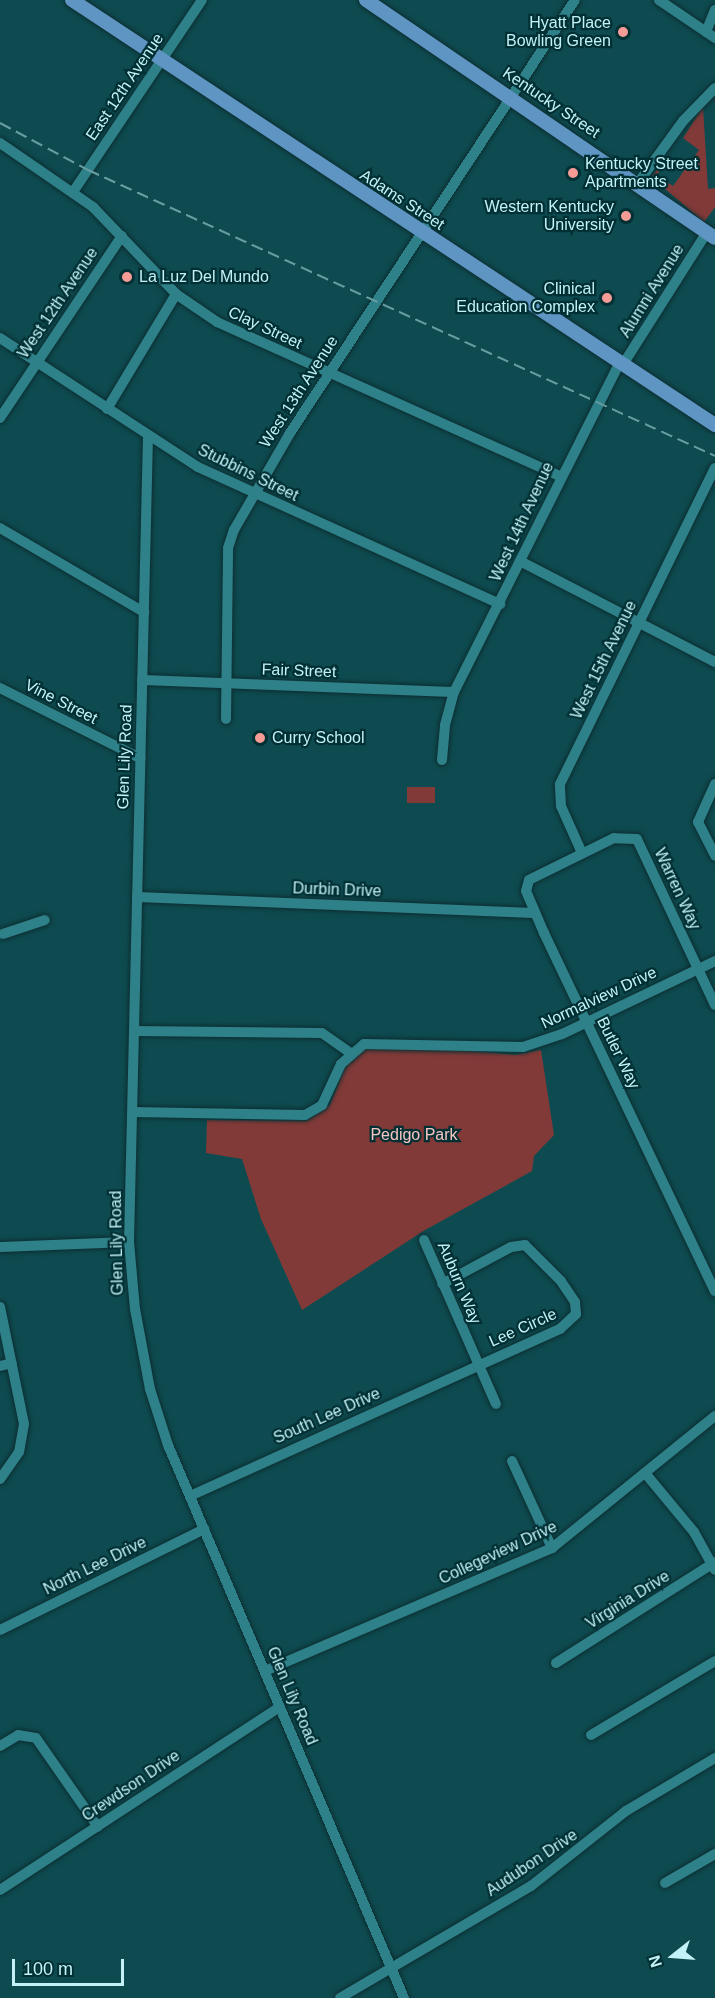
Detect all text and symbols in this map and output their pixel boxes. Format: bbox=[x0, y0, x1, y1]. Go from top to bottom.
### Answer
place label: Hyatt Place Bowling Green bbox=[506, 13, 611, 51]
marker: Hyatt Place Bowling Green bbox=[616, 25, 630, 39]
street label: East 12th Avenue bbox=[82, 29, 168, 145]
street label: Kentucky Street bbox=[499, 63, 603, 143]
place label: Kentucky Street Apartments bbox=[585, 154, 698, 192]
street label: Adams Street bbox=[356, 166, 448, 234]
marker: Kentucky Street Apartments bbox=[566, 166, 580, 180]
place label: Western Kentucky University bbox=[484, 197, 614, 235]
marker: Western Kentucky University bbox=[619, 209, 633, 223]
street label: Alumni Avenue bbox=[615, 240, 689, 342]
street label: West 12th Avenue bbox=[14, 244, 102, 362]
place label: La Luz Del Mundo bbox=[139, 267, 269, 287]
marker: La Luz Del Mundo bbox=[120, 270, 134, 284]
place label: Clinical Education Complex bbox=[456, 279, 595, 317]
marker: Clinical Education Complex bbox=[600, 291, 614, 305]
street label: Clay Street bbox=[225, 303, 305, 353]
street label: West 13th Avenue bbox=[256, 332, 342, 452]
street label: Stubbins Street bbox=[195, 440, 301, 506]
street label: West 14th Avenue bbox=[486, 459, 558, 585]
street label: West 15th Avenue bbox=[567, 597, 641, 723]
street label: Fair Street bbox=[261, 660, 337, 682]
street label: Vine Street bbox=[22, 676, 100, 728]
street label: Glen Lily Road bbox=[114, 704, 136, 810]
place label: Curry School bbox=[272, 728, 364, 748]
marker: Curry School bbox=[253, 731, 267, 745]
street label: Warren Way bbox=[650, 845, 704, 933]
street label: Durbin Drive bbox=[292, 879, 382, 901]
street label: Normalview Drive bbox=[538, 963, 660, 1033]
street label: Butler Way bbox=[592, 1014, 644, 1092]
park label: Pedigo Park bbox=[370, 1125, 458, 1145]
street label: Glen Lily Road bbox=[106, 1190, 128, 1296]
street label: Auburn Way bbox=[433, 1239, 485, 1327]
street label: Lee Circle bbox=[486, 1305, 560, 1351]
street label: South Lee Drive bbox=[271, 1384, 383, 1448]
street label: Collegeview Drive bbox=[436, 1517, 560, 1589]
street label: North Lee Drive bbox=[40, 1533, 150, 1599]
street label: Virginia Drive bbox=[583, 1567, 673, 1633]
street label: Glen Lily Road bbox=[263, 1644, 321, 1748]
street label: Crewdson Drive bbox=[78, 1746, 184, 1826]
street label: Audubon Drive bbox=[483, 1825, 581, 1901]
north arrow bbox=[643, 1926, 703, 1986]
scale bar bbox=[15, 1947, 128, 1985]
text: N bbox=[645, 1953, 665, 1969]
text: 100 m bbox=[23, 1959, 73, 1979]

